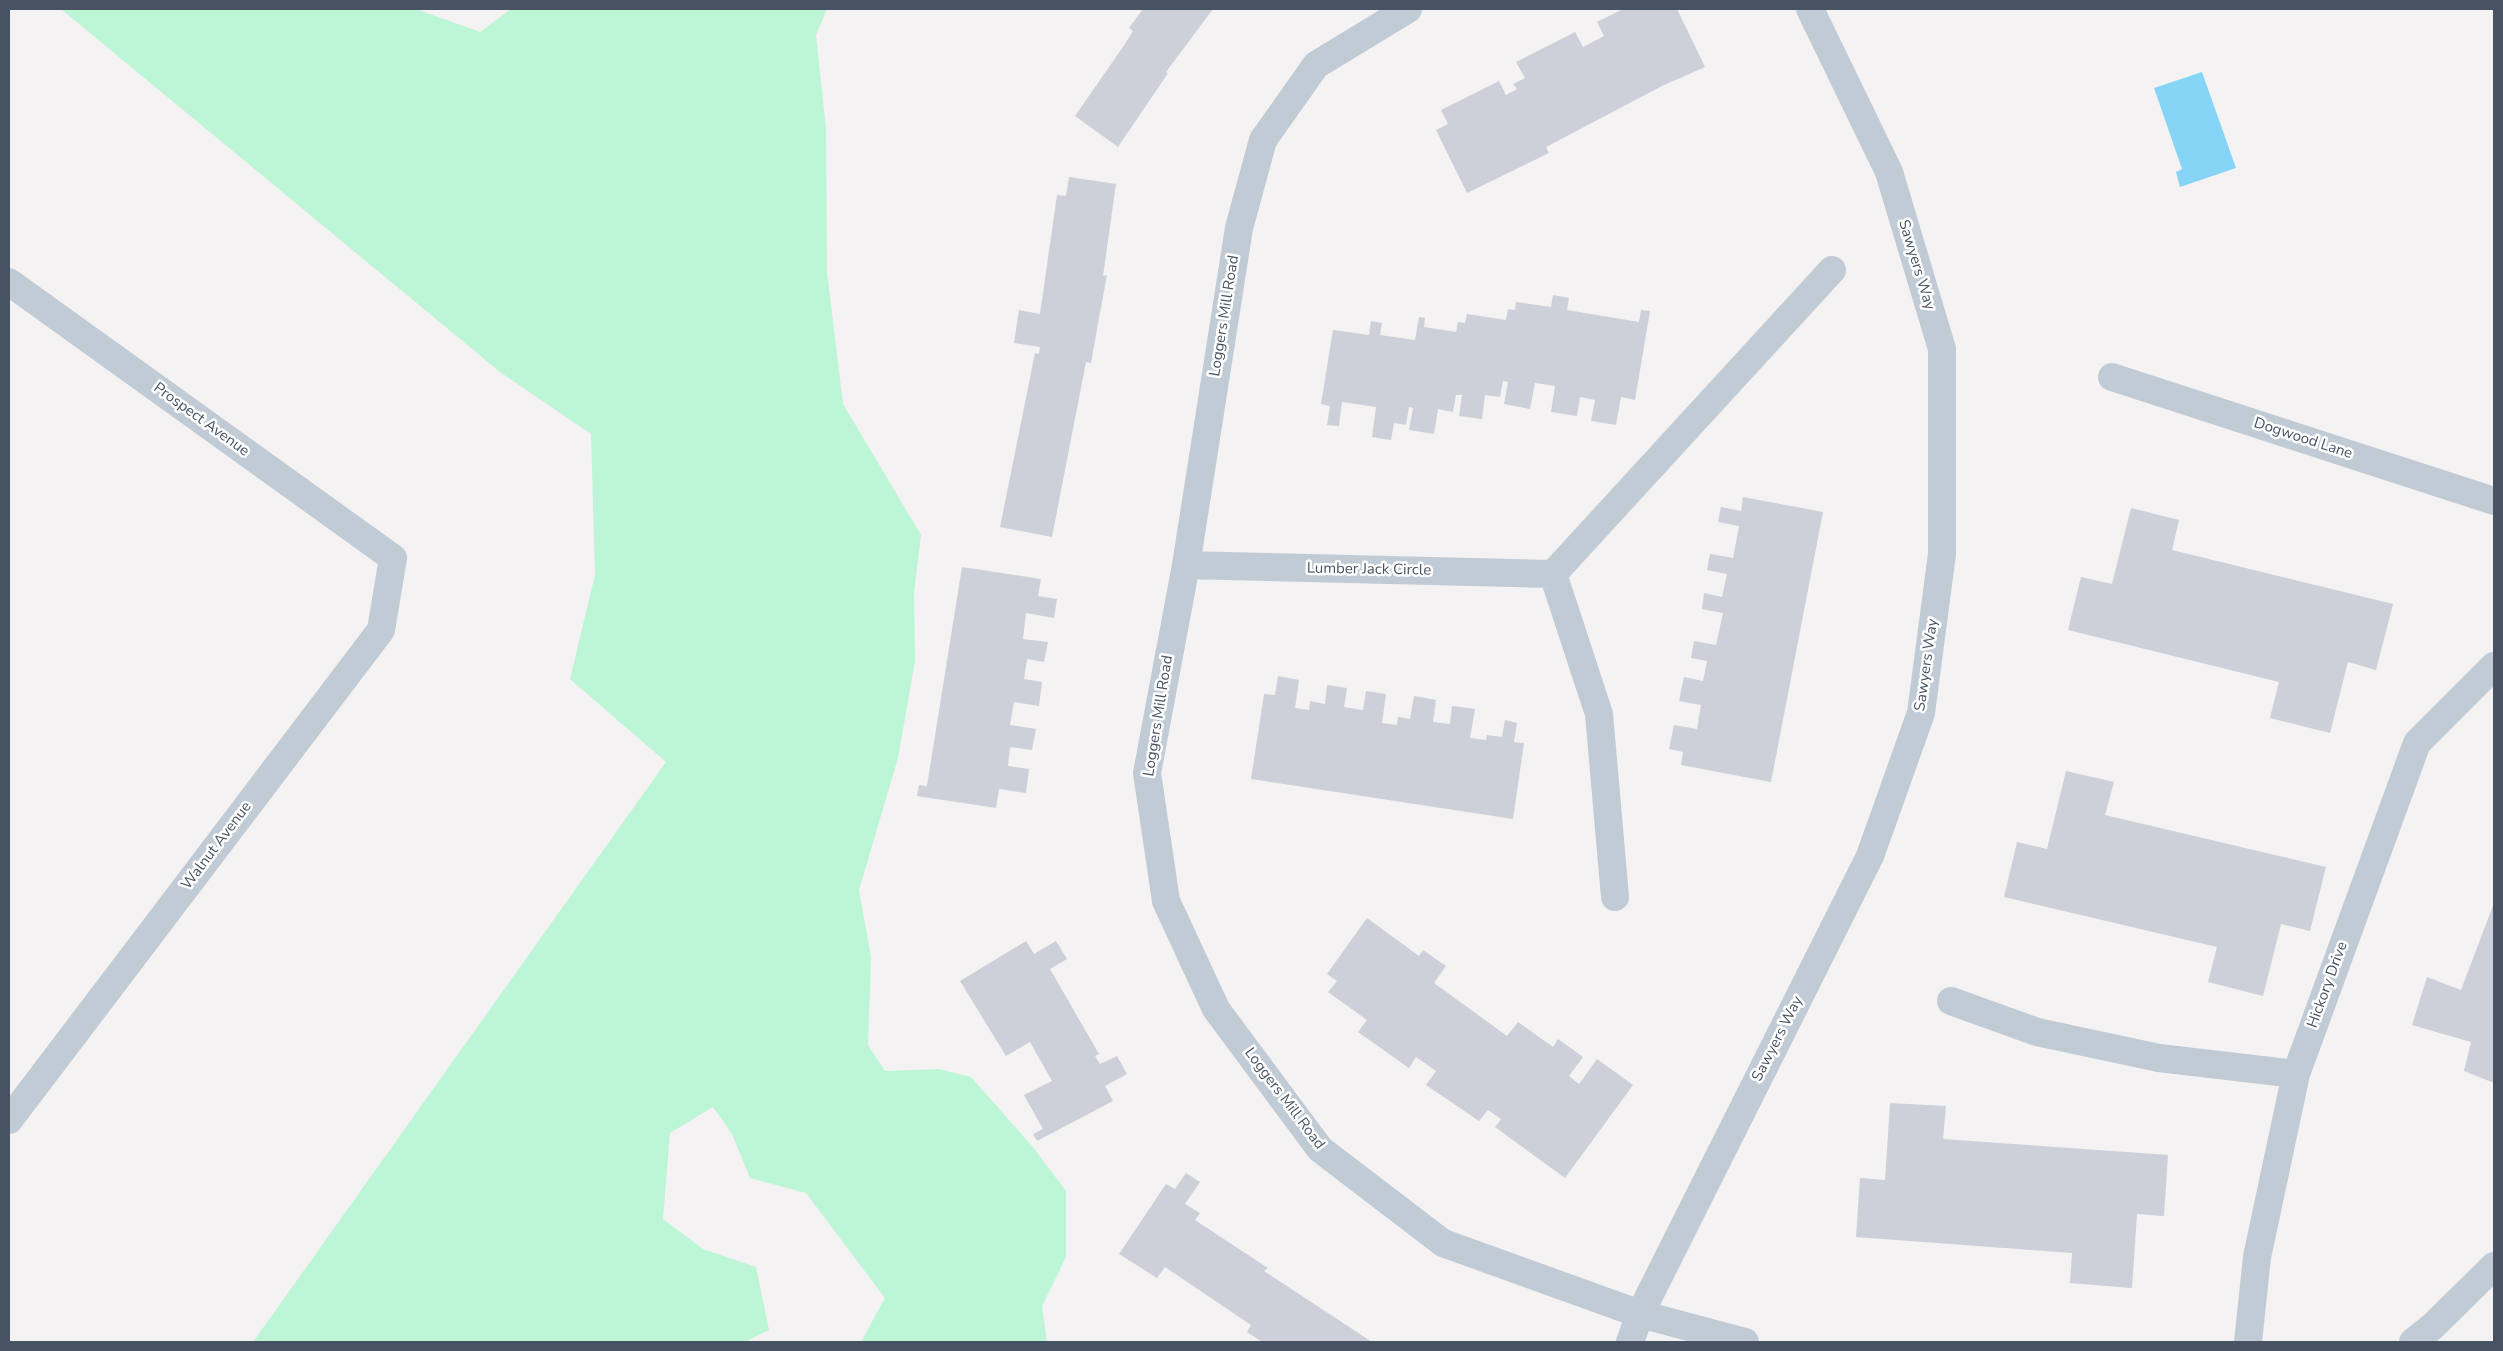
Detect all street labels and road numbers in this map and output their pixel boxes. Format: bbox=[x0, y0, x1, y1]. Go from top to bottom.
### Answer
street label: Sawyers Way bbox=[1894, 218, 1938, 312]
street label: Loggers Mill Road bbox=[1207, 254, 1243, 378]
street label: Prospect Avenue bbox=[150, 379, 252, 461]
street label: Dogwood Lane bbox=[2251, 415, 2355, 463]
street label: Lumber Jack Circle bbox=[1307, 560, 1431, 580]
street label: Sawyers Way bbox=[1912, 618, 1942, 712]
street label: Loggers Mill Road bbox=[1141, 654, 1177, 778]
street label: Walnut Avenue bbox=[178, 799, 256, 893]
street label: Hickory Drive bbox=[2304, 939, 2352, 1031]
street label: Sawyers Way bbox=[1749, 993, 1807, 1085]
street label: Loggers Mill Road bbox=[1240, 1045, 1328, 1153]

